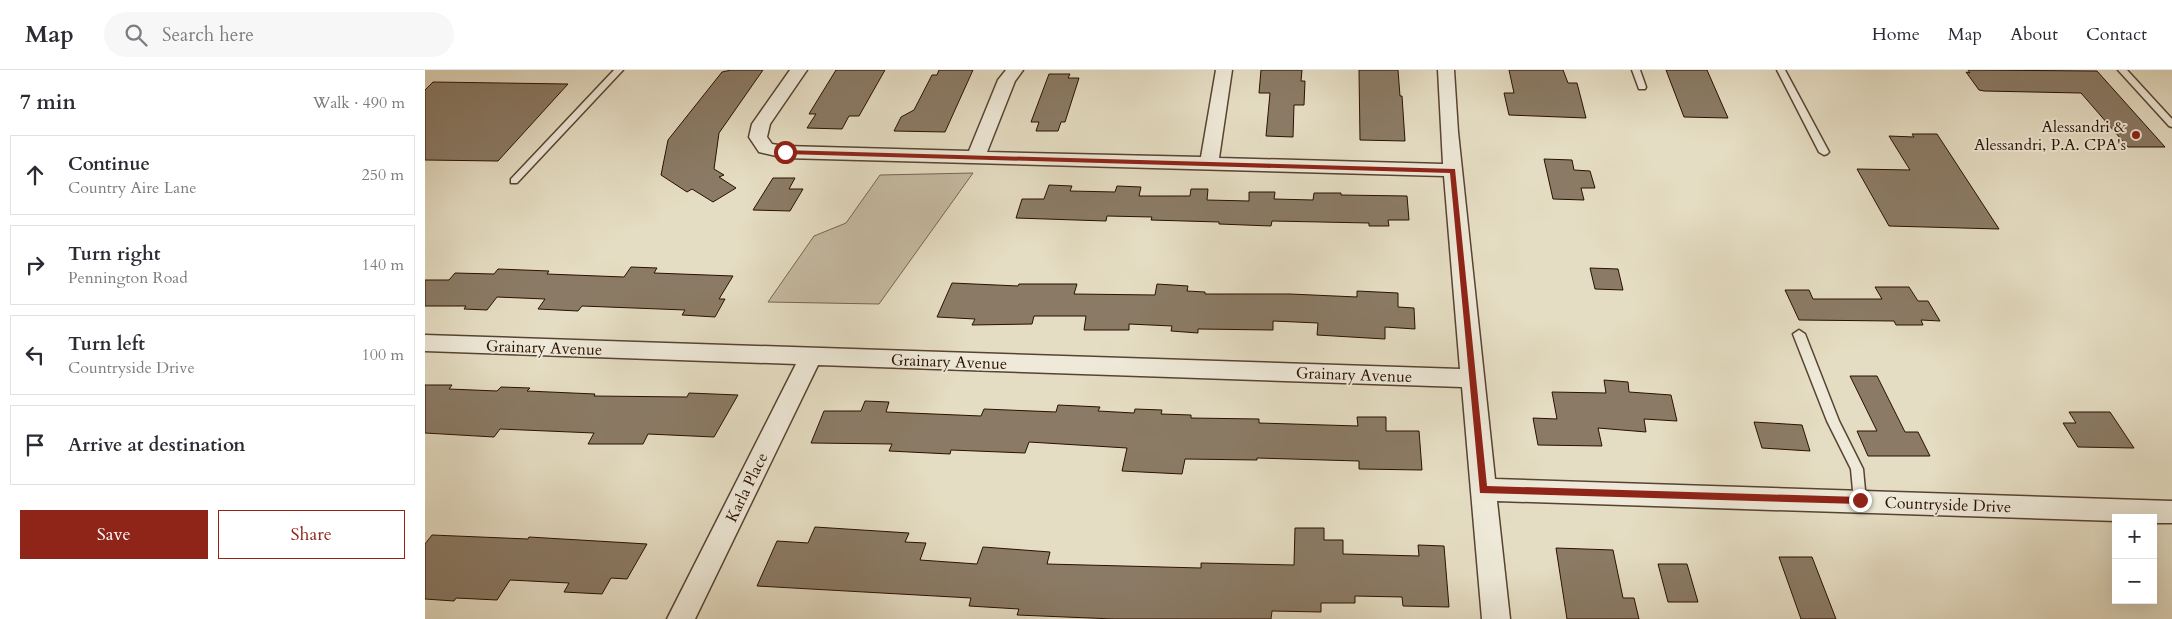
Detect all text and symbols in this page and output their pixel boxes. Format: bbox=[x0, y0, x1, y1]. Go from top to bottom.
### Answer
search box bbox=[104, 12, 454, 57]
text: Map bbox=[25, 18, 74, 51]
icon: search bbox=[122, 21, 150, 49]
text: Search here bbox=[162, 22, 254, 48]
text: Home bbox=[1872, 22, 1920, 47]
text: Map bbox=[1948, 22, 1982, 47]
text: About bbox=[2010, 22, 2058, 47]
text: Contact bbox=[2086, 22, 2147, 47]
text: 7 min bbox=[20, 88, 76, 117]
text: Walk · 490 m bbox=[313, 92, 405, 114]
place label: Alessandri & Alessandri, P.A. CPA's bbox=[1974, 116, 2126, 156]
marker: Alessandri & Alessandri, P.A. CPA's bbox=[2130, 129, 2142, 141]
route start bbox=[774, 141, 797, 164]
text: Continue bbox=[68, 151, 150, 177]
icon: ahead bbox=[21, 161, 49, 189]
text: 250 m bbox=[362, 164, 404, 186]
text: Country Aire Lane bbox=[68, 177, 197, 199]
text: Turn right bbox=[68, 241, 160, 267]
icon: right bbox=[21, 251, 49, 279]
text: 140 m bbox=[362, 254, 404, 276]
text: Pennington Road bbox=[68, 267, 188, 289]
text: Turn left bbox=[68, 331, 145, 357]
street label: Grainary Avenue bbox=[485, 335, 603, 361]
icon: left bbox=[21, 341, 49, 369]
text: 100 m bbox=[362, 344, 404, 366]
street label: Grainary Avenue bbox=[890, 349, 1008, 375]
text: Countryside Drive bbox=[68, 357, 195, 379]
street label: Grainary Avenue bbox=[1295, 362, 1413, 388]
icon: arrive bbox=[21, 431, 49, 459]
text: Arrive at destination bbox=[68, 432, 245, 458]
street label: Karla Place bbox=[721, 449, 773, 526]
route end bbox=[1849, 489, 1872, 512]
street label: Countryside Drive bbox=[1884, 492, 2012, 518]
button: Save bbox=[20, 510, 208, 559]
button: Share bbox=[218, 510, 405, 559]
map controls bbox=[2112, 514, 2157, 604]
button: + bbox=[2112, 514, 2157, 559]
button: − bbox=[2112, 559, 2157, 604]

